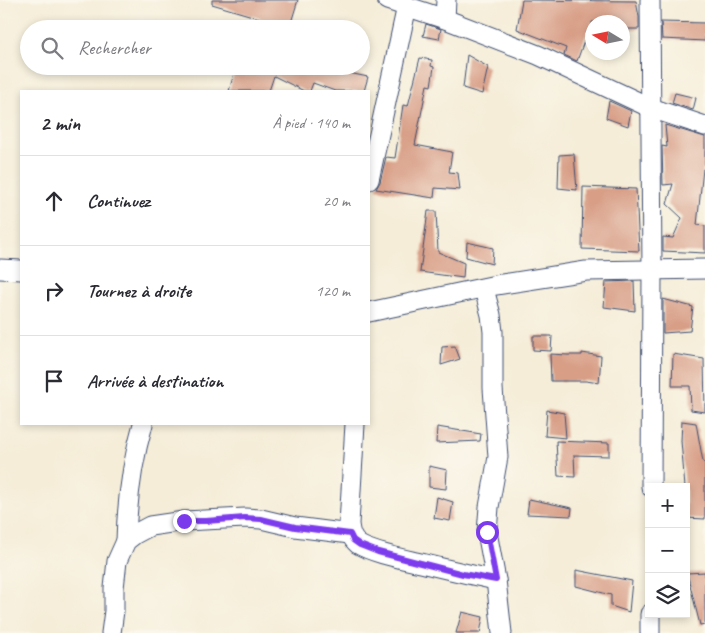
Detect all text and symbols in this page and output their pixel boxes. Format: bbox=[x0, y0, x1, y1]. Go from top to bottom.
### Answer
north arrow bbox=[585, 15, 630, 60]
search box bbox=[20, 20, 370, 75]
icon: search bbox=[38, 34, 66, 62]
text: Rechercher bbox=[78, 36, 151, 60]
text: 2 min bbox=[40, 110, 80, 136]
text: À pied · 140 m bbox=[272, 113, 350, 133]
icon: ahead bbox=[40, 187, 68, 215]
text: Continuez bbox=[87, 189, 150, 213]
text: 20 m bbox=[323, 191, 350, 211]
icon: right bbox=[40, 277, 68, 305]
text: Tournez à droite bbox=[87, 279, 191, 303]
text: 120 m bbox=[316, 281, 350, 301]
icon: arrive bbox=[40, 367, 68, 395]
text: Arrivée à destination bbox=[87, 369, 223, 393]
map controls bbox=[645, 483, 690, 618]
button: + bbox=[645, 483, 690, 528]
route end bbox=[173, 510, 196, 533]
route start bbox=[476, 521, 499, 544]
button: − bbox=[645, 528, 690, 573]
button: layers bbox=[645, 573, 690, 618]

